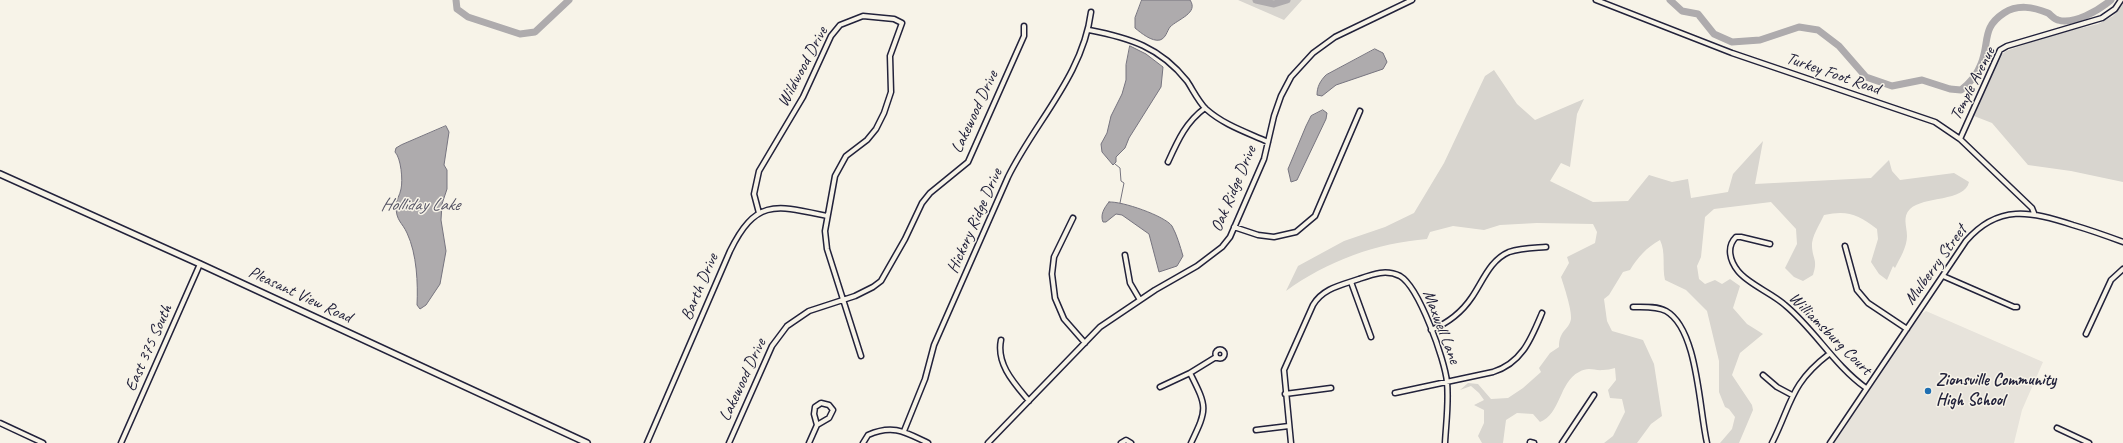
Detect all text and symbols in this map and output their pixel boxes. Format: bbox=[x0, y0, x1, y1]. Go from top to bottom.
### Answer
street label: Wildwood Drive bbox=[773, 24, 833, 110]
street label: Temple Avenue bbox=[1946, 44, 2000, 124]
street label: Turkey Foot Road bbox=[1783, 48, 1883, 100]
street label: Lakewood Drive bbox=[947, 68, 1003, 156]
street label: Oak Ridge Drive bbox=[1207, 143, 1261, 235]
street label: Hickory Ridge Drive bbox=[943, 166, 1007, 276]
water label: Holliday Lake bbox=[381, 194, 459, 216]
street label: Mulberry Street bbox=[1900, 221, 1972, 309]
street label: Barth Drive bbox=[677, 251, 723, 323]
street label: Pleasant View Road bbox=[245, 262, 355, 328]
street label: Maxwell Lane bbox=[1418, 287, 1464, 367]
street label: Williamsburg Court bbox=[1784, 288, 1876, 380]
street label: East 375 South bbox=[121, 301, 177, 395]
street label: Lakewood Drive bbox=[715, 336, 771, 424]
place label: Zionsville Community High School bbox=[1936, 371, 2056, 411]
marker: Zionsville Community High School bbox=[1923, 386, 1933, 396]

